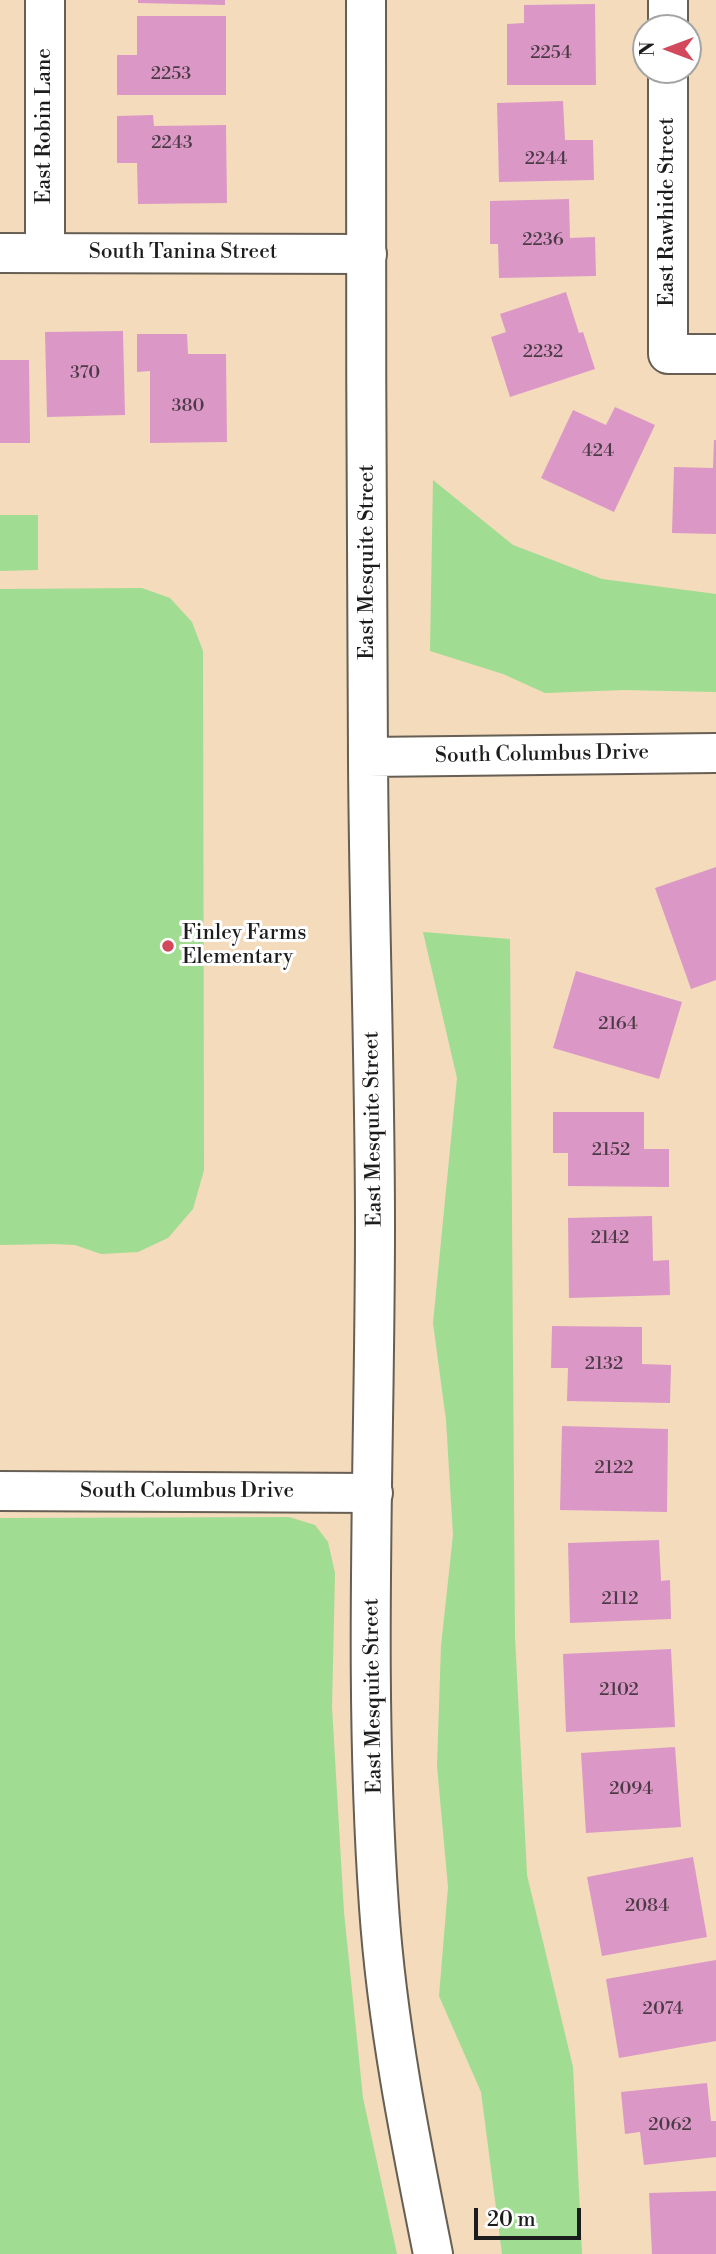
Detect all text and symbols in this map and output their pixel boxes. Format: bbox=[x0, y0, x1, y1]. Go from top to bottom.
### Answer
north arrow bbox=[632, 14, 702, 84]
text: N bbox=[636, 41, 660, 57]
house number: 2254 bbox=[530, 43, 572, 65]
street label: East Robin Lane bbox=[32, 48, 58, 204]
house number: 2253 bbox=[151, 64, 191, 86]
street label: East Rawhide Street bbox=[655, 117, 681, 307]
house number: 2243 bbox=[151, 133, 193, 155]
house number: 2244 bbox=[525, 149, 567, 171]
house number: 2236 bbox=[522, 230, 564, 252]
street label: South Tanina Street bbox=[89, 240, 277, 266]
house number: 2232 bbox=[523, 342, 563, 364]
house number: 370 bbox=[70, 363, 100, 385]
house number: 380 bbox=[172, 396, 204, 418]
house number: 424 bbox=[582, 441, 614, 463]
street label: East Mesquite Street bbox=[355, 464, 381, 660]
street label: South Columbus Drive bbox=[435, 741, 649, 769]
place label: Finley Farms Elementary bbox=[182, 921, 306, 971]
marker: Finley Farms Elementary bbox=[160, 938, 176, 954]
house number: 2164 bbox=[598, 1014, 638, 1036]
street label: East Mesquite Street bbox=[360, 1031, 388, 1227]
house number: 2152 bbox=[592, 1140, 630, 1162]
house number: 2142 bbox=[591, 1228, 629, 1250]
house number: 2132 bbox=[585, 1354, 623, 1376]
house number: 2122 bbox=[594, 1458, 634, 1480]
street label: South Columbus Drive bbox=[80, 1479, 294, 1505]
house number: 2112 bbox=[601, 1589, 639, 1611]
street label: East Mesquite Street bbox=[360, 1598, 388, 1794]
house number: 2102 bbox=[599, 1680, 639, 1702]
house number: 2094 bbox=[609, 1779, 653, 1801]
house number: 2084 bbox=[625, 1896, 669, 1918]
house number: 2074 bbox=[643, 1999, 683, 2021]
house number: 2062 bbox=[648, 2115, 692, 2137]
scale bar bbox=[478, 2194, 585, 2238]
text: 20 m bbox=[487, 2207, 536, 2233]

